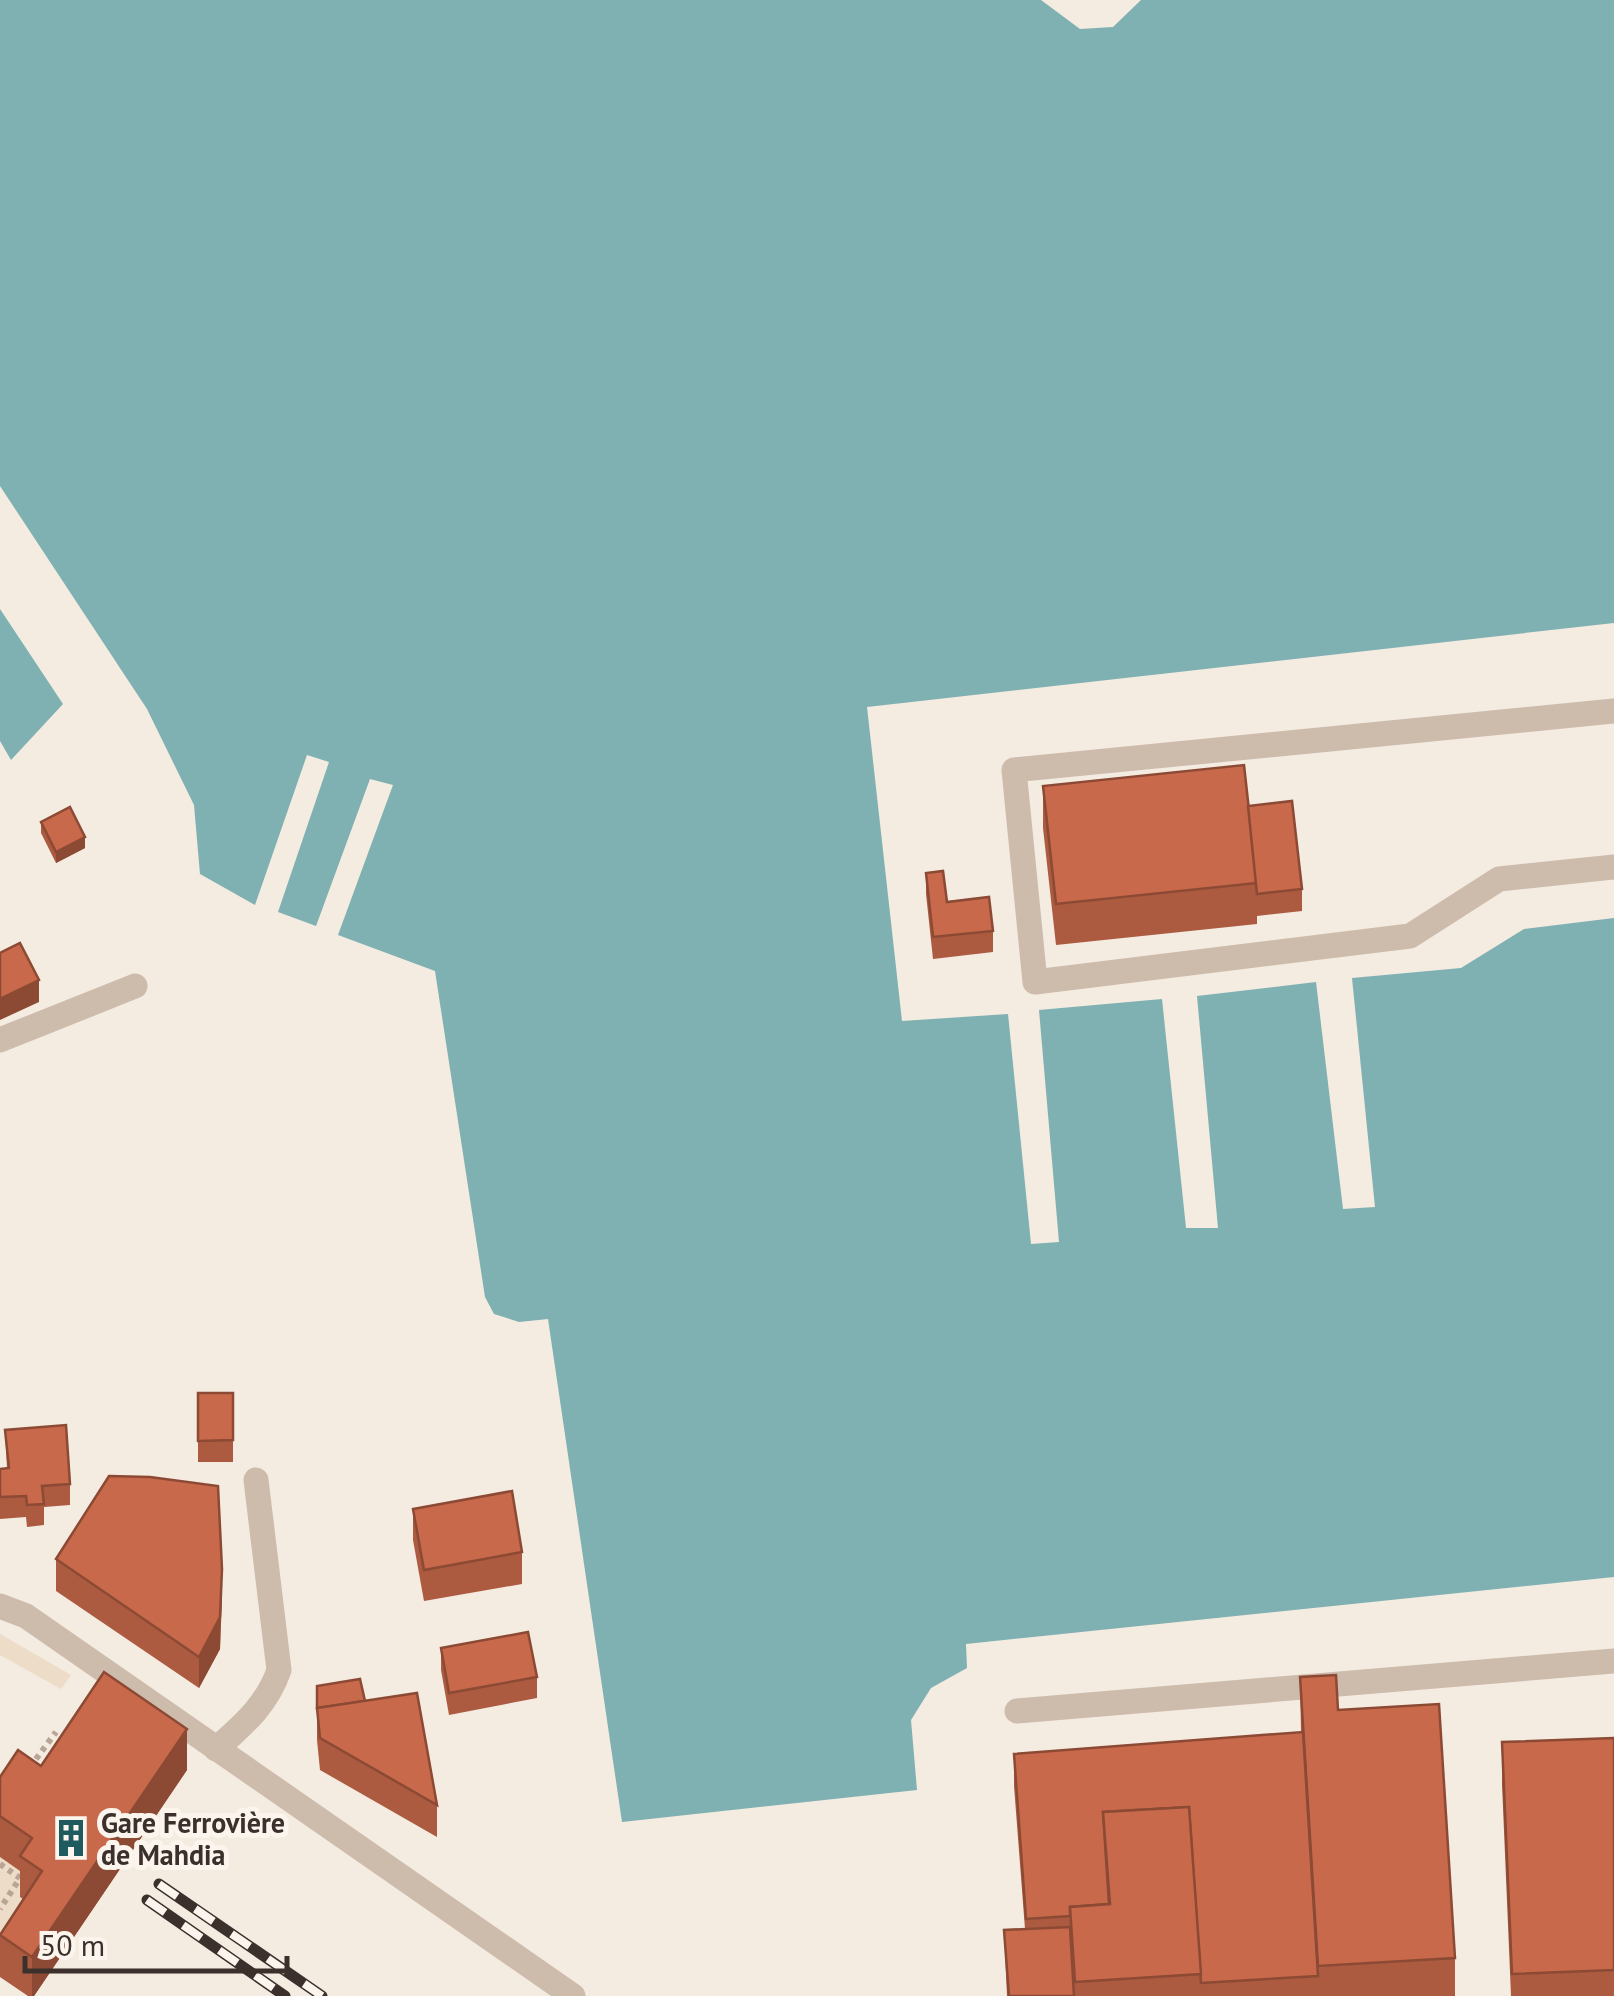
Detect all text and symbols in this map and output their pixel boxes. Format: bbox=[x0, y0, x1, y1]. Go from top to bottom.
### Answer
place label: Gare Ferrovière de Mahdia bbox=[101, 1804, 285, 1873]
building icon: Gare Ferrovière de Mahdia bbox=[50, 1817, 92, 1859]
scale bar bbox=[25, 1911, 288, 1973]
text: 50 m bbox=[40, 1925, 105, 1964]

